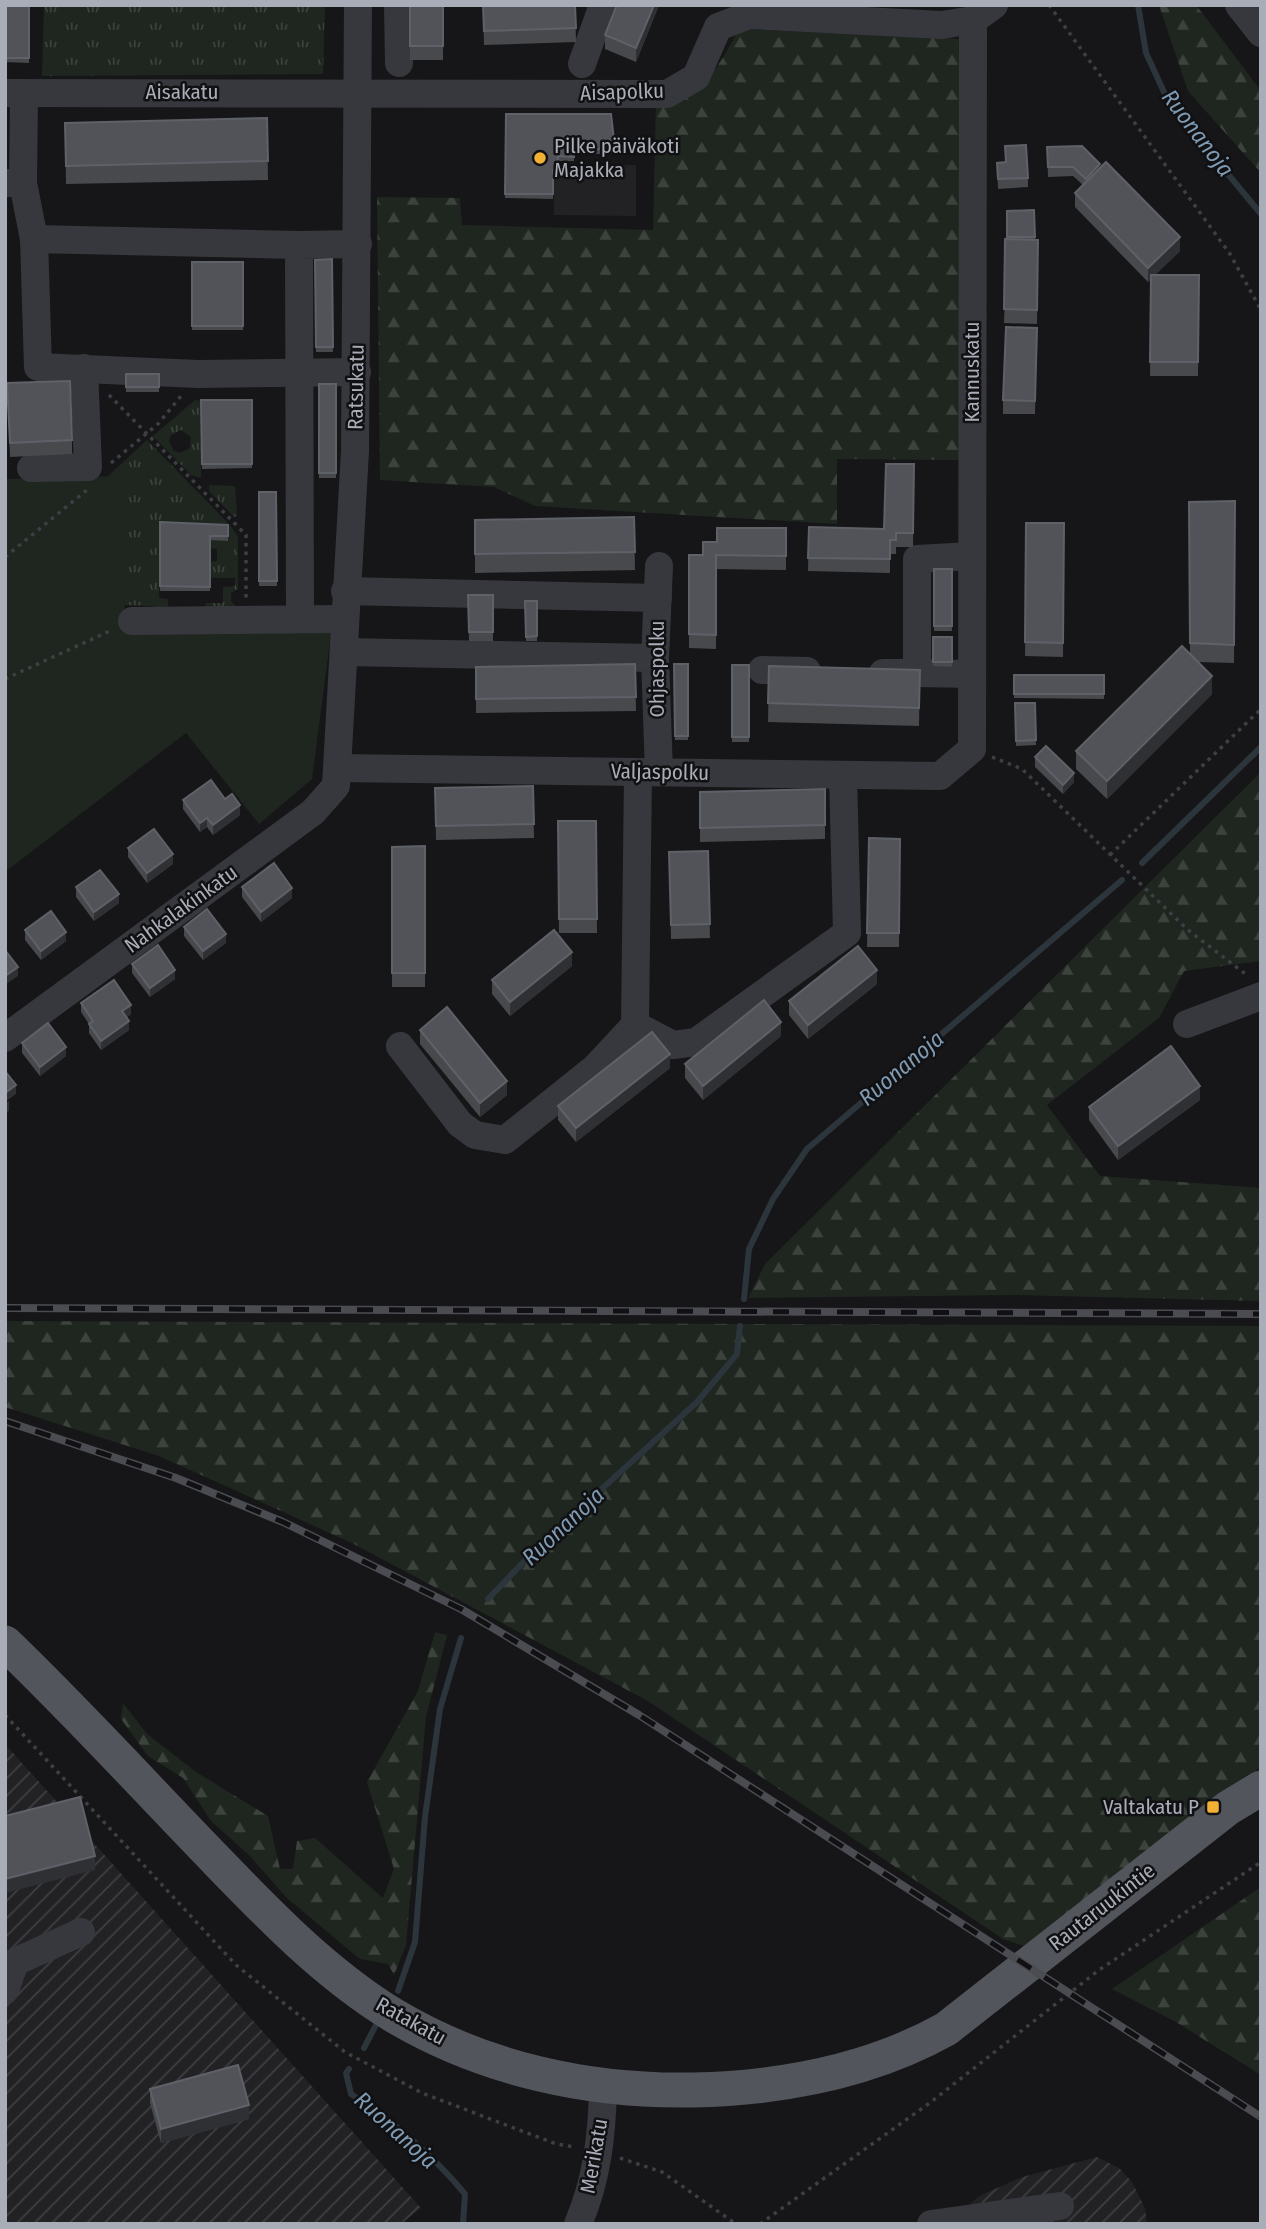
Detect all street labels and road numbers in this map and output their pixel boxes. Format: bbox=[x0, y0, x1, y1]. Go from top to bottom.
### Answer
street label: Aisapolku bbox=[580, 78, 664, 106]
street label: Aisakatu bbox=[145, 79, 219, 105]
street label: Kannuskatu bbox=[959, 322, 985, 422]
street label: Ratsukatu bbox=[342, 344, 370, 430]
street label: Ohjaspolku bbox=[644, 620, 670, 718]
street label: Valjaspolku bbox=[611, 758, 709, 786]
street label: Nahkalakinkatu bbox=[120, 859, 242, 959]
street label: Rautaruukintie bbox=[1044, 1858, 1160, 1956]
street label: Ratakatu bbox=[371, 1991, 451, 2051]
street label: Merikatu bbox=[575, 2117, 613, 2195]

